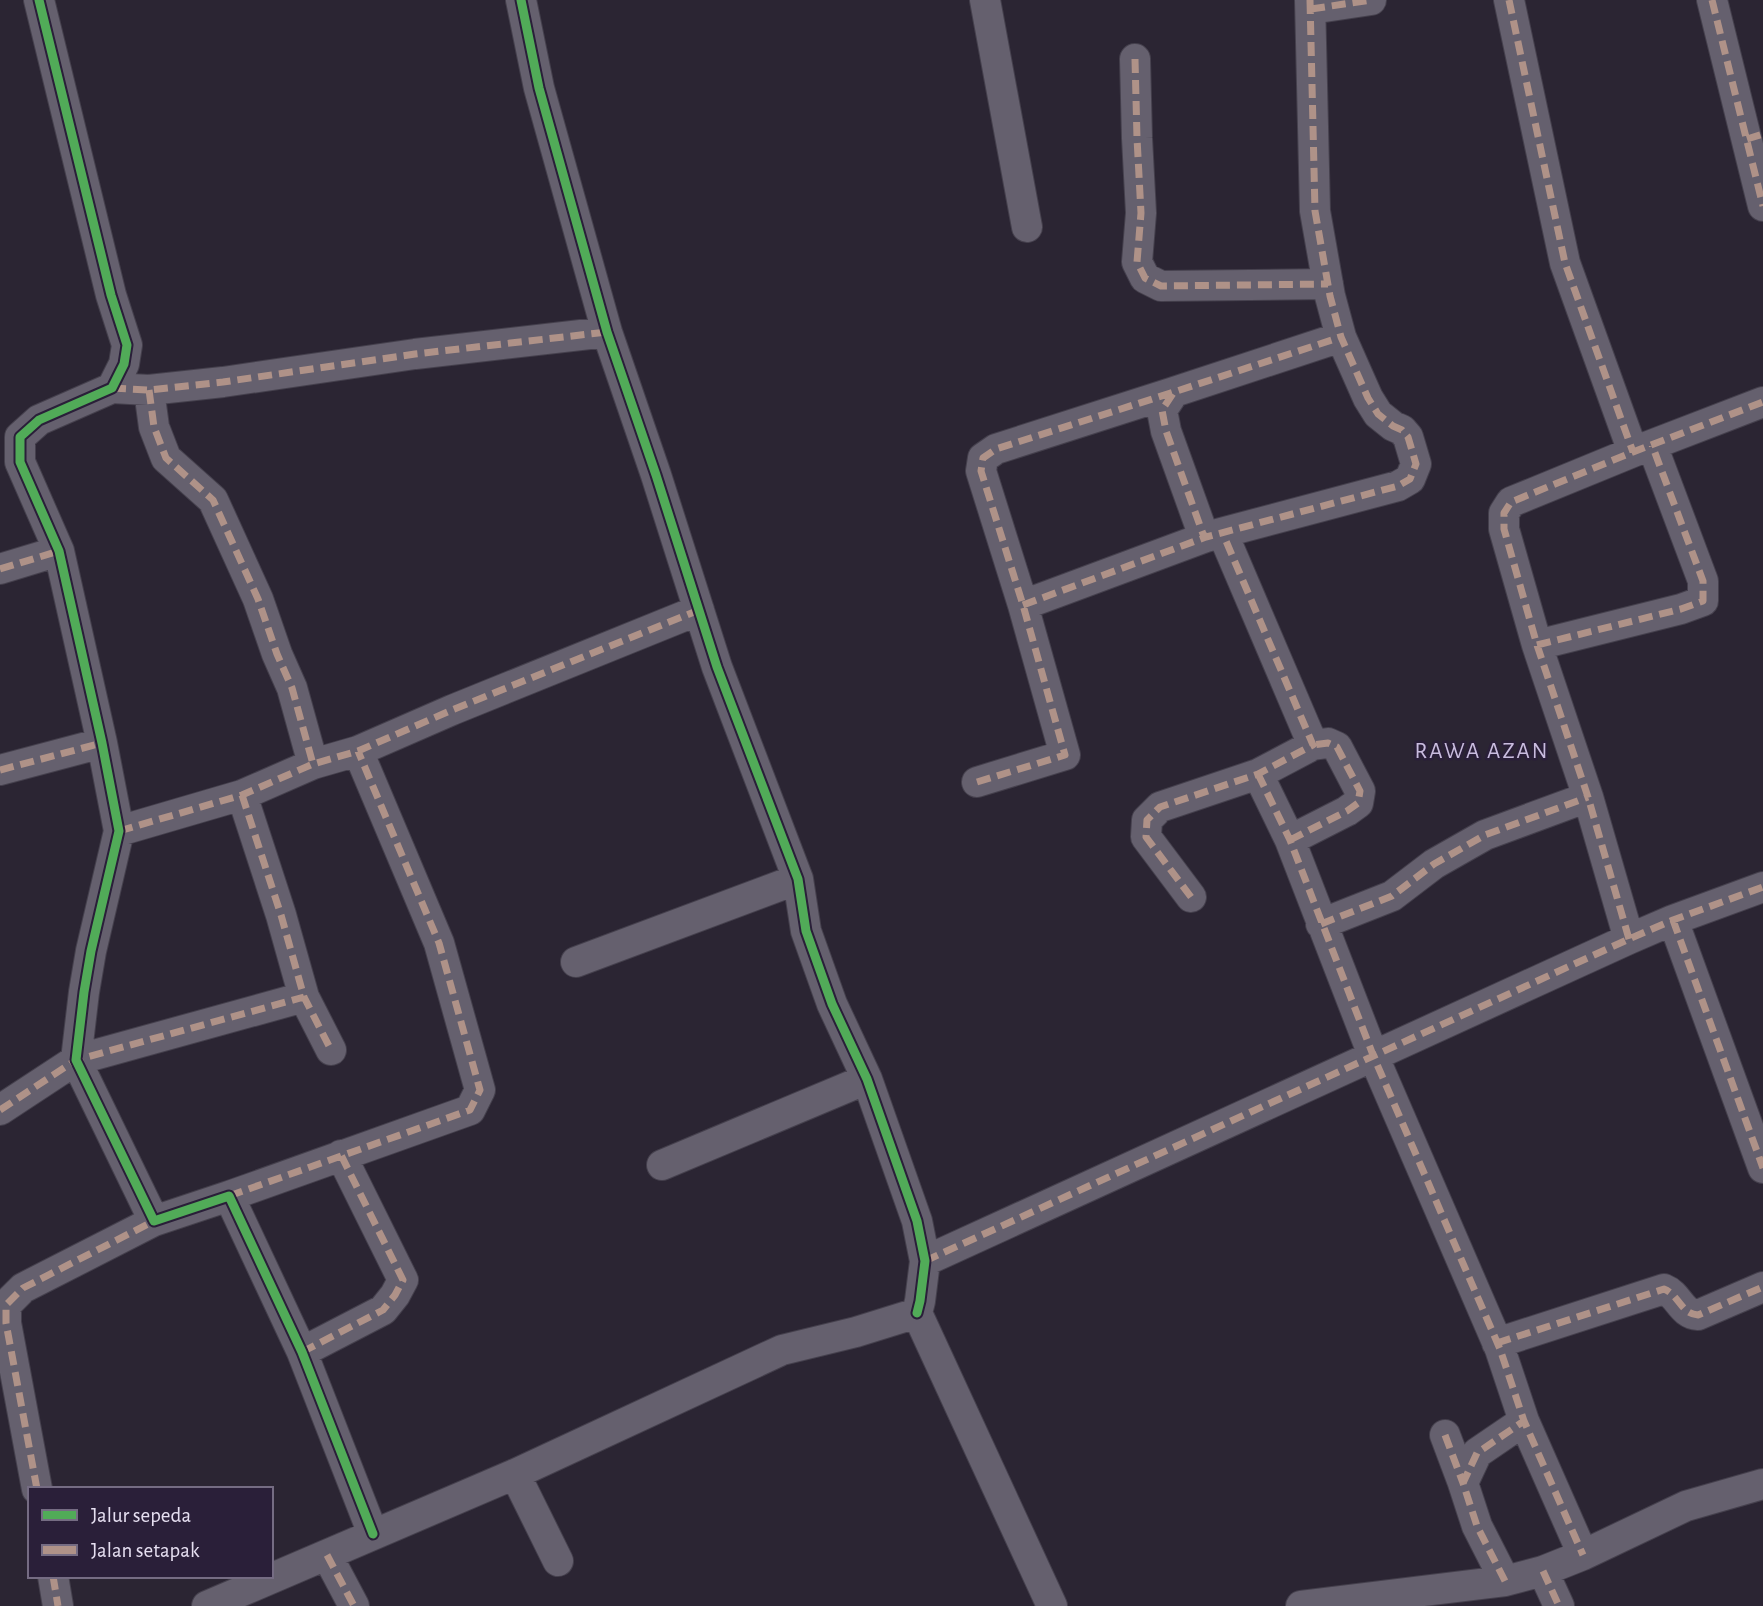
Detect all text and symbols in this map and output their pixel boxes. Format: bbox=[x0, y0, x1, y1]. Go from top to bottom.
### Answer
district label: RAWA AZAN bbox=[1414, 740, 1550, 763]
legend bbox=[28, 1487, 273, 1578]
text: Jalur sepeda bbox=[91, 1505, 191, 1526]
text: Jalan setapak bbox=[91, 1540, 200, 1561]

